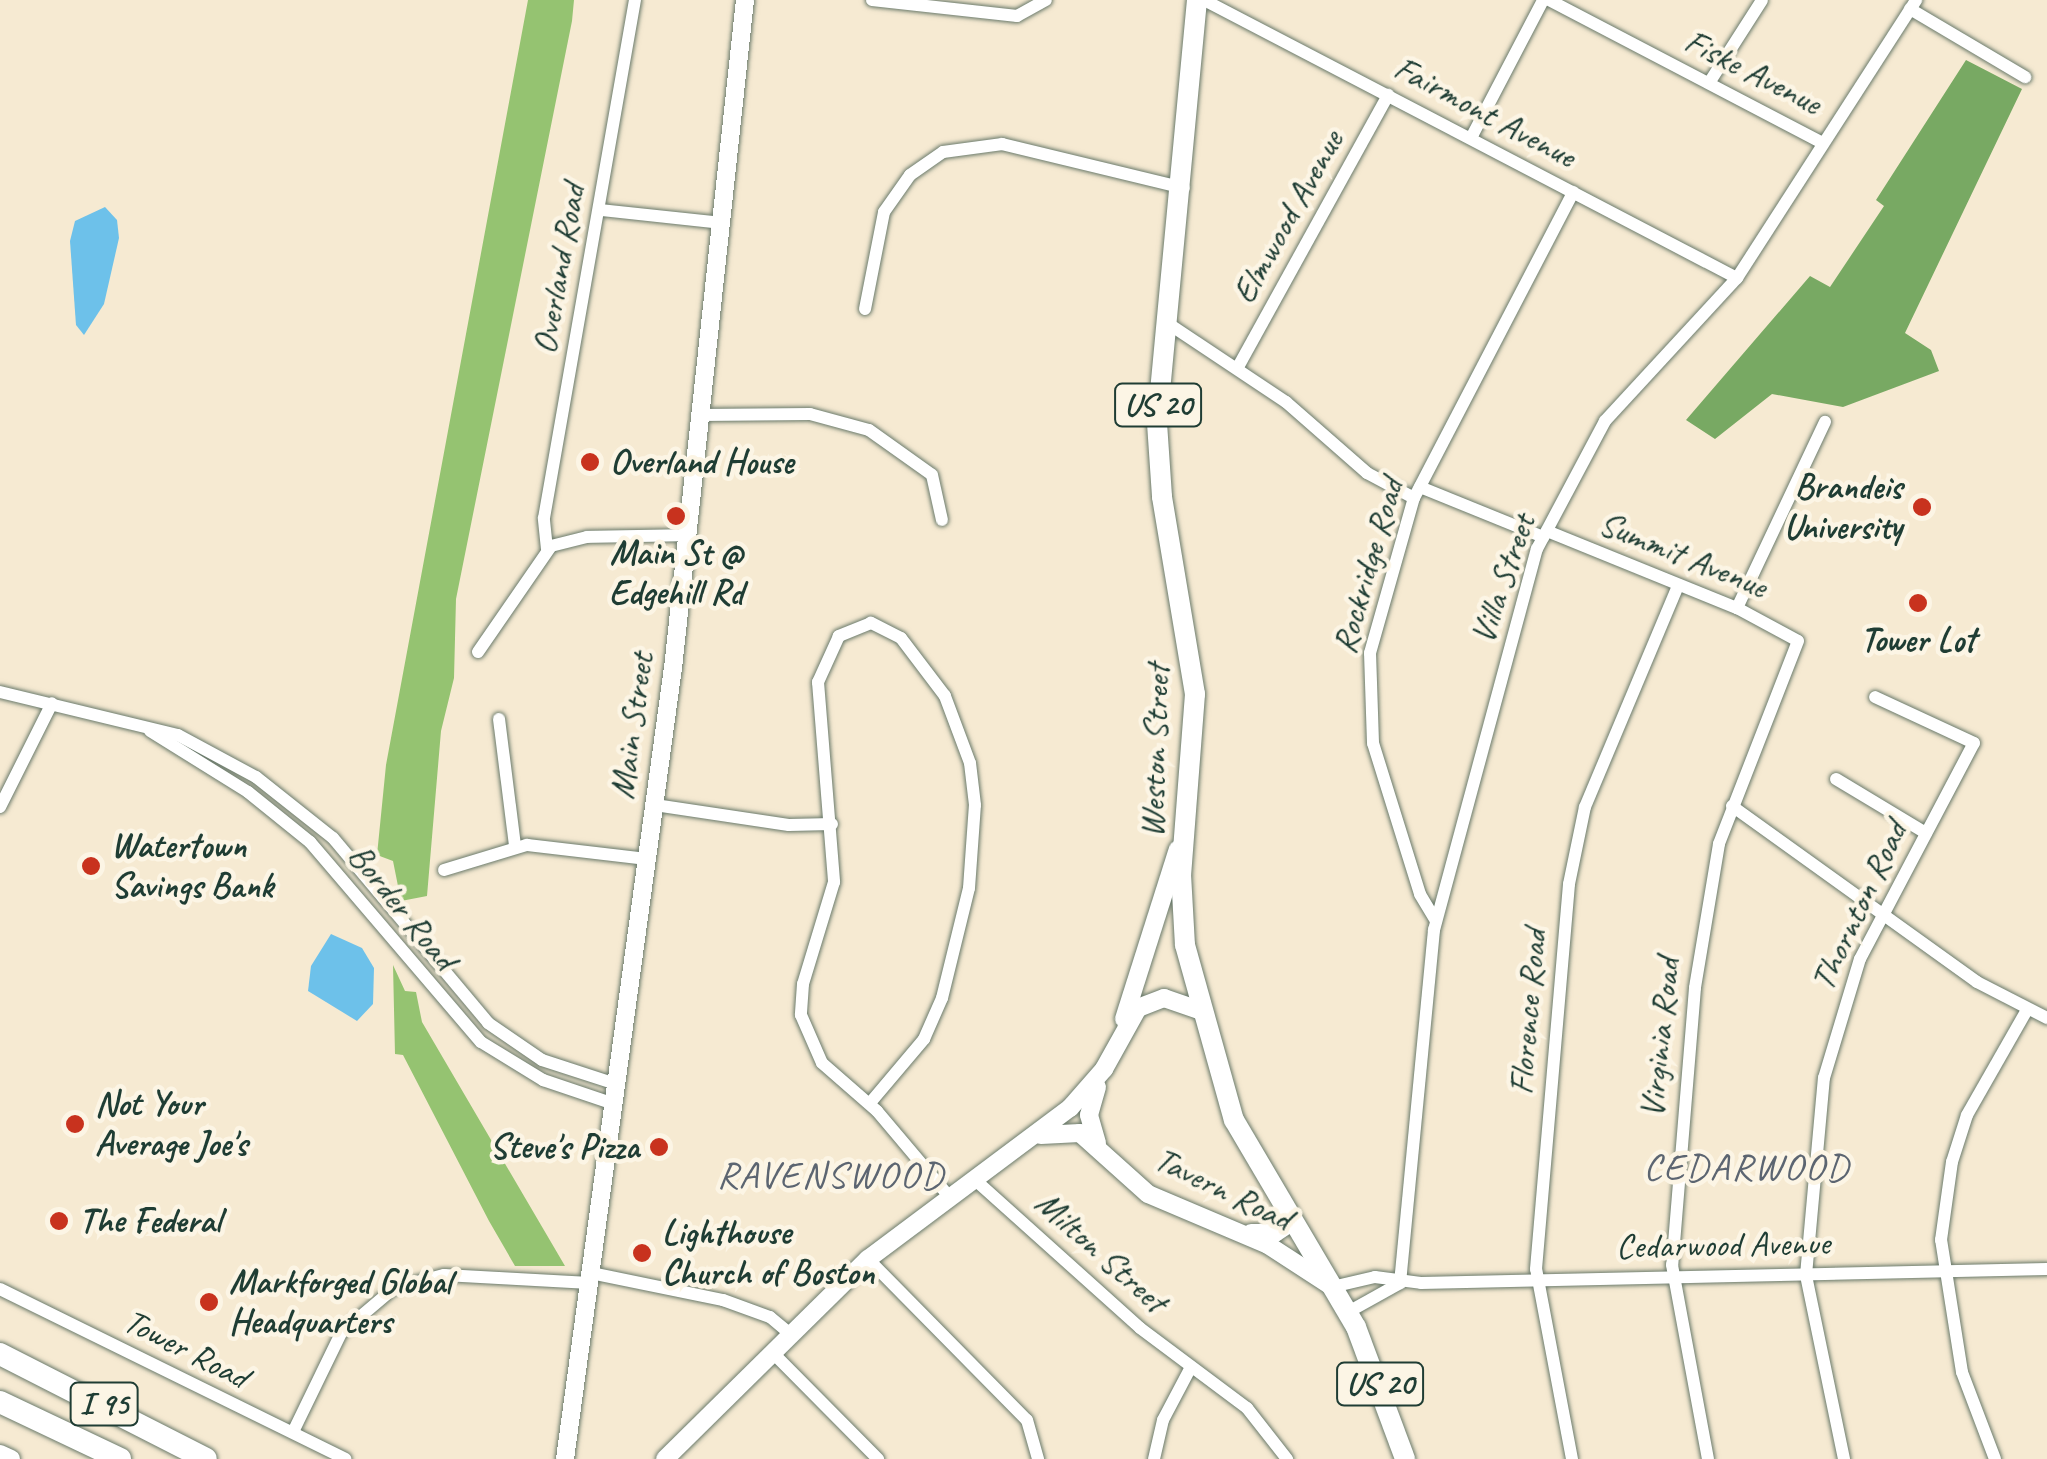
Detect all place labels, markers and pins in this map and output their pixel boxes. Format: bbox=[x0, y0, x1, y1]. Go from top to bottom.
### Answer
place label: Overland House bbox=[610, 441, 793, 483]
marker: Overland House bbox=[579, 451, 601, 473]
place label: Brandeis University bbox=[1784, 466, 1902, 548]
marker: Brandeis University bbox=[1911, 496, 1933, 518]
marker: Main St @ Edgehill Rd bbox=[665, 505, 687, 527]
place label: Main St @ Edgehill Rd bbox=[609, 532, 743, 614]
marker: Tower Lot bbox=[1907, 592, 1929, 614]
place label: Tower Lot bbox=[1860, 619, 1976, 661]
place label: Watertown Savings Bank bbox=[111, 825, 274, 907]
marker: Watertown Savings Bank bbox=[80, 855, 102, 877]
place label: Not Your Average Joe's bbox=[95, 1083, 247, 1165]
marker: Not Your Average Joe's bbox=[64, 1113, 86, 1135]
place label: Steve's Pizza bbox=[490, 1126, 639, 1168]
marker: Steve's Pizza bbox=[648, 1136, 670, 1158]
place label: The Federal bbox=[79, 1200, 219, 1242]
marker: The Federal bbox=[48, 1210, 70, 1232]
place label: Lighthouse Church of Boston bbox=[662, 1212, 874, 1294]
marker: Lighthouse Church of Boston bbox=[631, 1242, 653, 1264]
place label: Markforged Global Headquarters bbox=[229, 1261, 451, 1343]
marker: Markforged Global Headquarters bbox=[198, 1291, 220, 1313]

